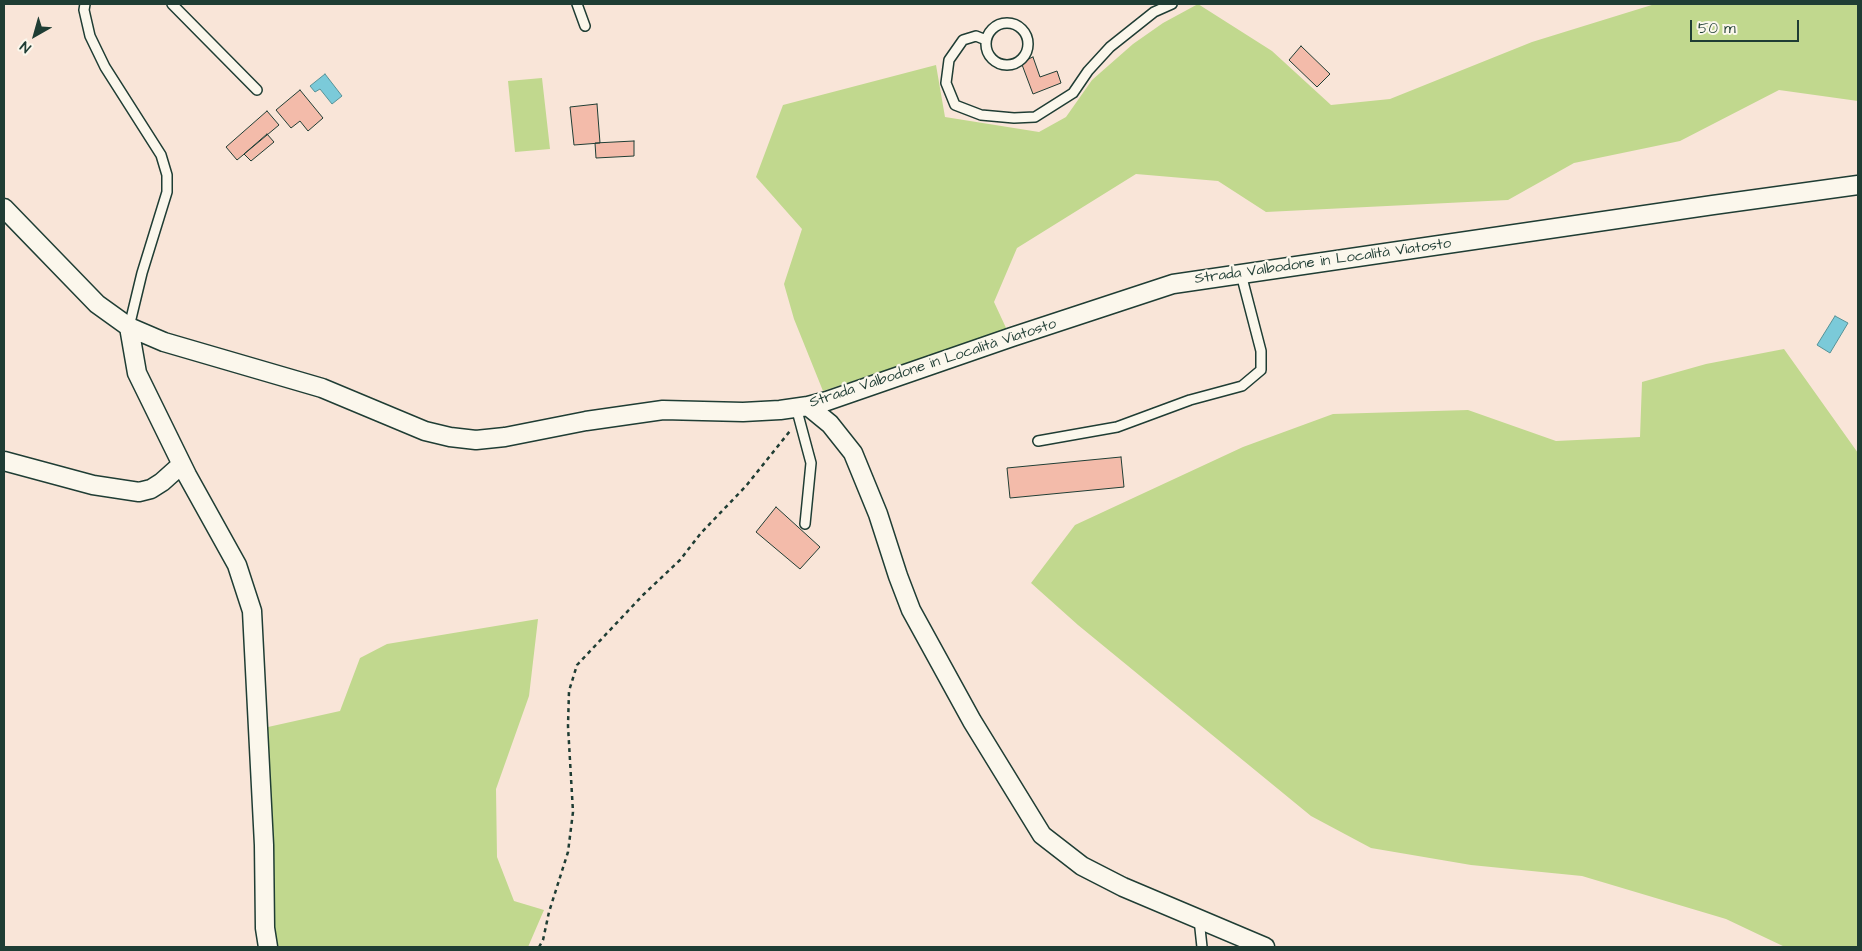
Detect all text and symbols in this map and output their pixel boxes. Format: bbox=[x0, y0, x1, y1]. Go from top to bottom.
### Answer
north arrow bbox=[10, 10, 60, 60]
scale bar bbox=[1692, 10, 1801, 42]
text: 50 m bbox=[1698, 18, 1736, 39]
text: N bbox=[16, 36, 35, 57]
street label: Strada Valbodone in Località Viatosto bbox=[1194, 235, 1452, 289]
street label: Strada Valbodone in Località Viatosto bbox=[807, 315, 1059, 413]

